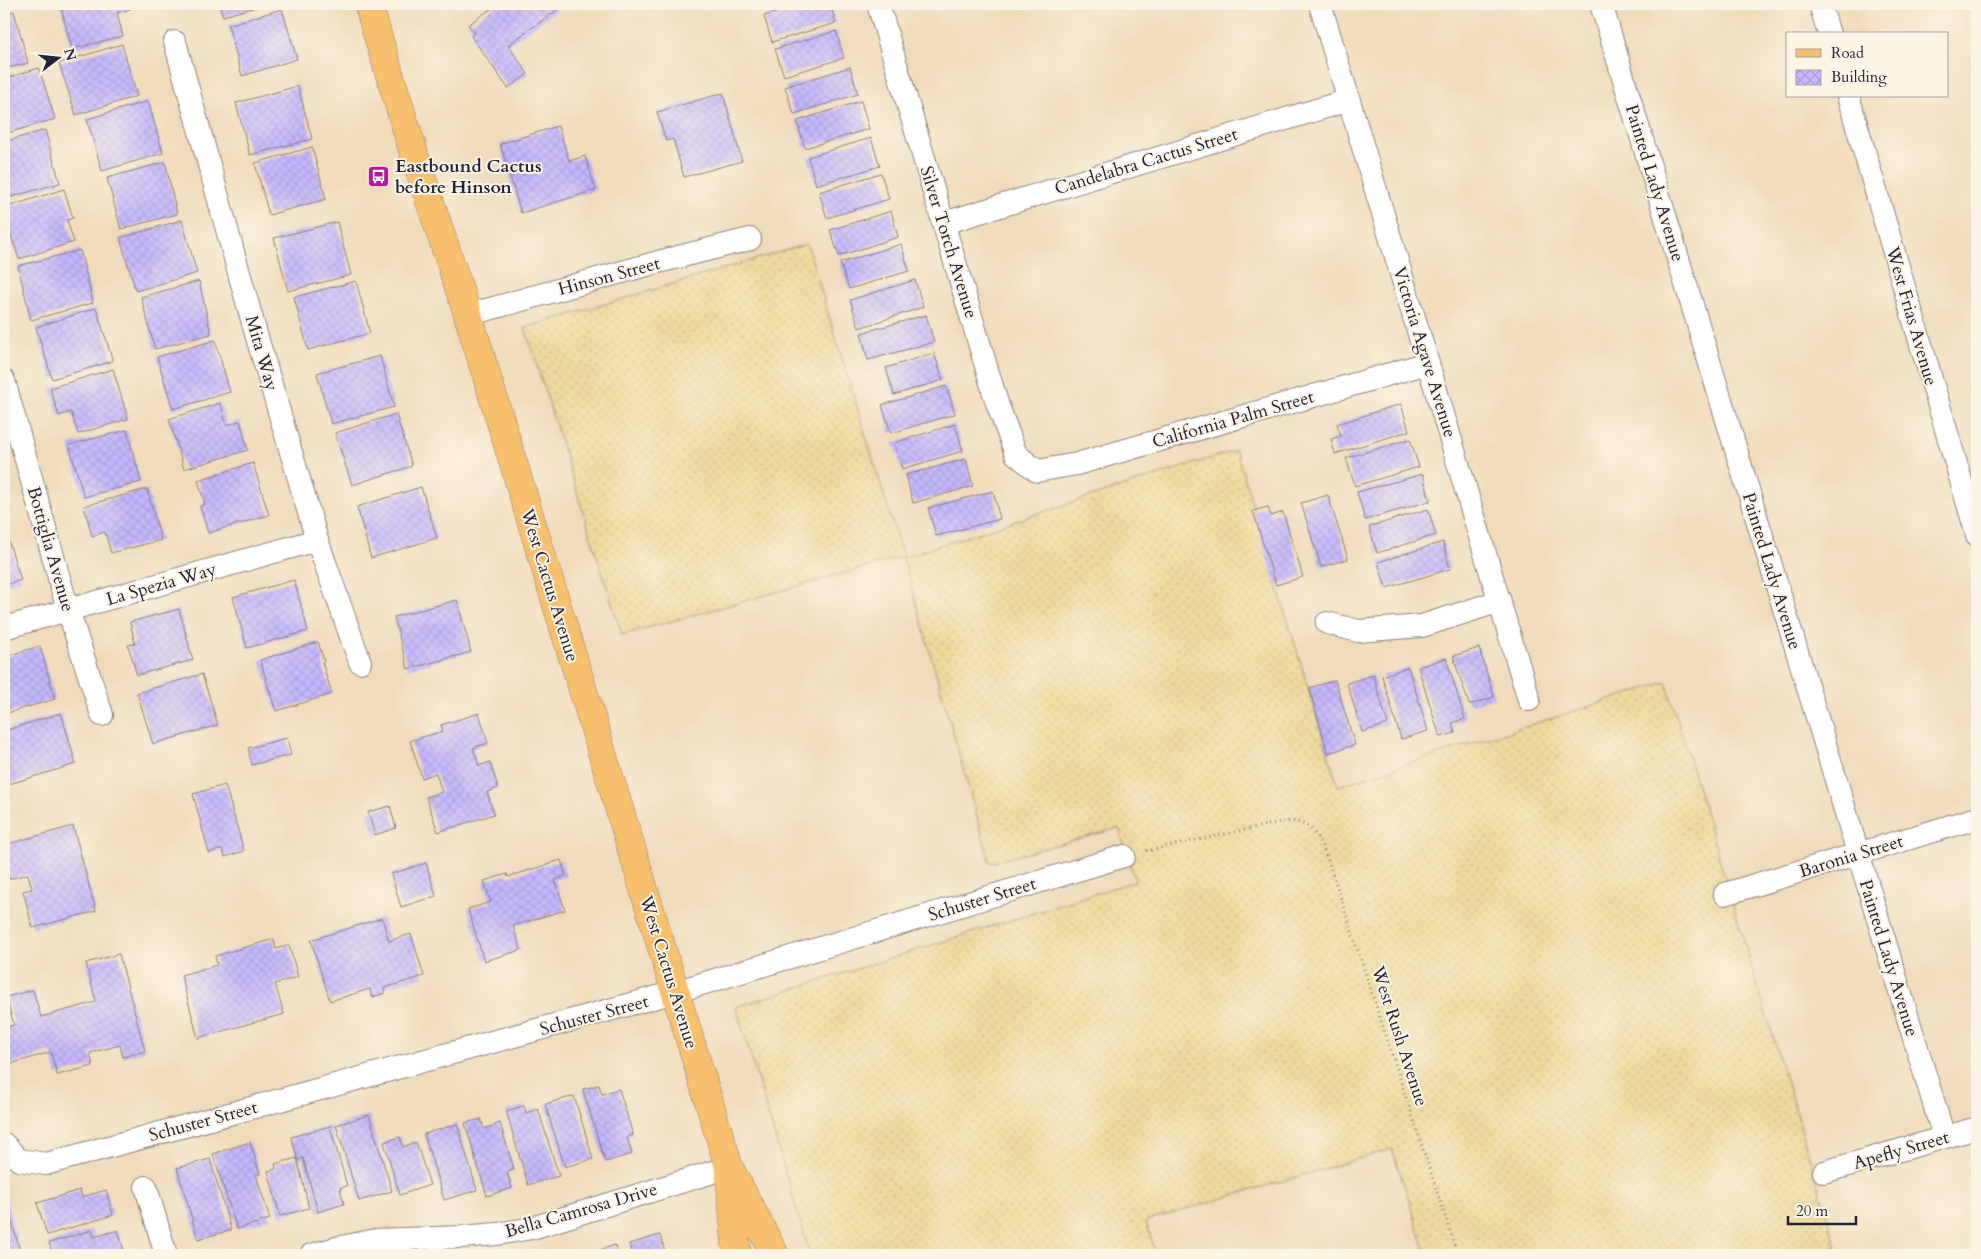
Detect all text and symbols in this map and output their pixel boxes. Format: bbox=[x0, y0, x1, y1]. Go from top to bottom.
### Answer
north arrow bbox=[32, 32, 82, 82]
legend bbox=[1786, 32, 1948, 98]
text: Road bbox=[1831, 43, 1864, 63]
text: N bbox=[59, 46, 81, 63]
text: Building bbox=[1831, 67, 1887, 87]
street label: Painted Lady Avenue bbox=[1619, 102, 1690, 265]
street label: Candelabra Cactus Street bbox=[1052, 122, 1241, 201]
place label: Eastbound Cactus before Hinson bbox=[395, 154, 542, 200]
street label: Silver Torch Avenue bbox=[913, 163, 984, 321]
bus stop icon: Eastbound Cactus before Hinson bbox=[367, 164, 391, 188]
street label: West Frias Avenue bbox=[1879, 243, 1943, 389]
street label: Hinson Street bbox=[555, 251, 663, 302]
street label: Victoria Agave Avenue bbox=[1387, 264, 1462, 441]
street label: Mita Way bbox=[239, 312, 284, 394]
street label: California Palm Street bbox=[1149, 384, 1317, 455]
street label: Bottiglia Avenue bbox=[21, 484, 80, 615]
street label: Painted Lady Avenue bbox=[1736, 490, 1807, 653]
street label: West Cactus Avenue bbox=[514, 504, 585, 665]
street label: La Spezia Way bbox=[103, 557, 219, 612]
street label: Baronia Street bbox=[1796, 829, 1907, 884]
street label: Schuster Street bbox=[925, 871, 1039, 928]
street label: Painted Lady Avenue bbox=[1853, 877, 1924, 1040]
street label: West Cactus Avenue bbox=[633, 891, 704, 1052]
street label: West Rush Avenue bbox=[1365, 962, 1434, 1109]
street label: Schuster Street bbox=[537, 989, 652, 1042]
street label: Schuster Street bbox=[146, 1095, 261, 1148]
street label: Apefly Street bbox=[1850, 1125, 1952, 1176]
street label: Bella Camrosa Drive bbox=[502, 1177, 660, 1244]
scale bar bbox=[1788, 1194, 1856, 1226]
text: 20 m bbox=[1796, 1201, 1828, 1221]

